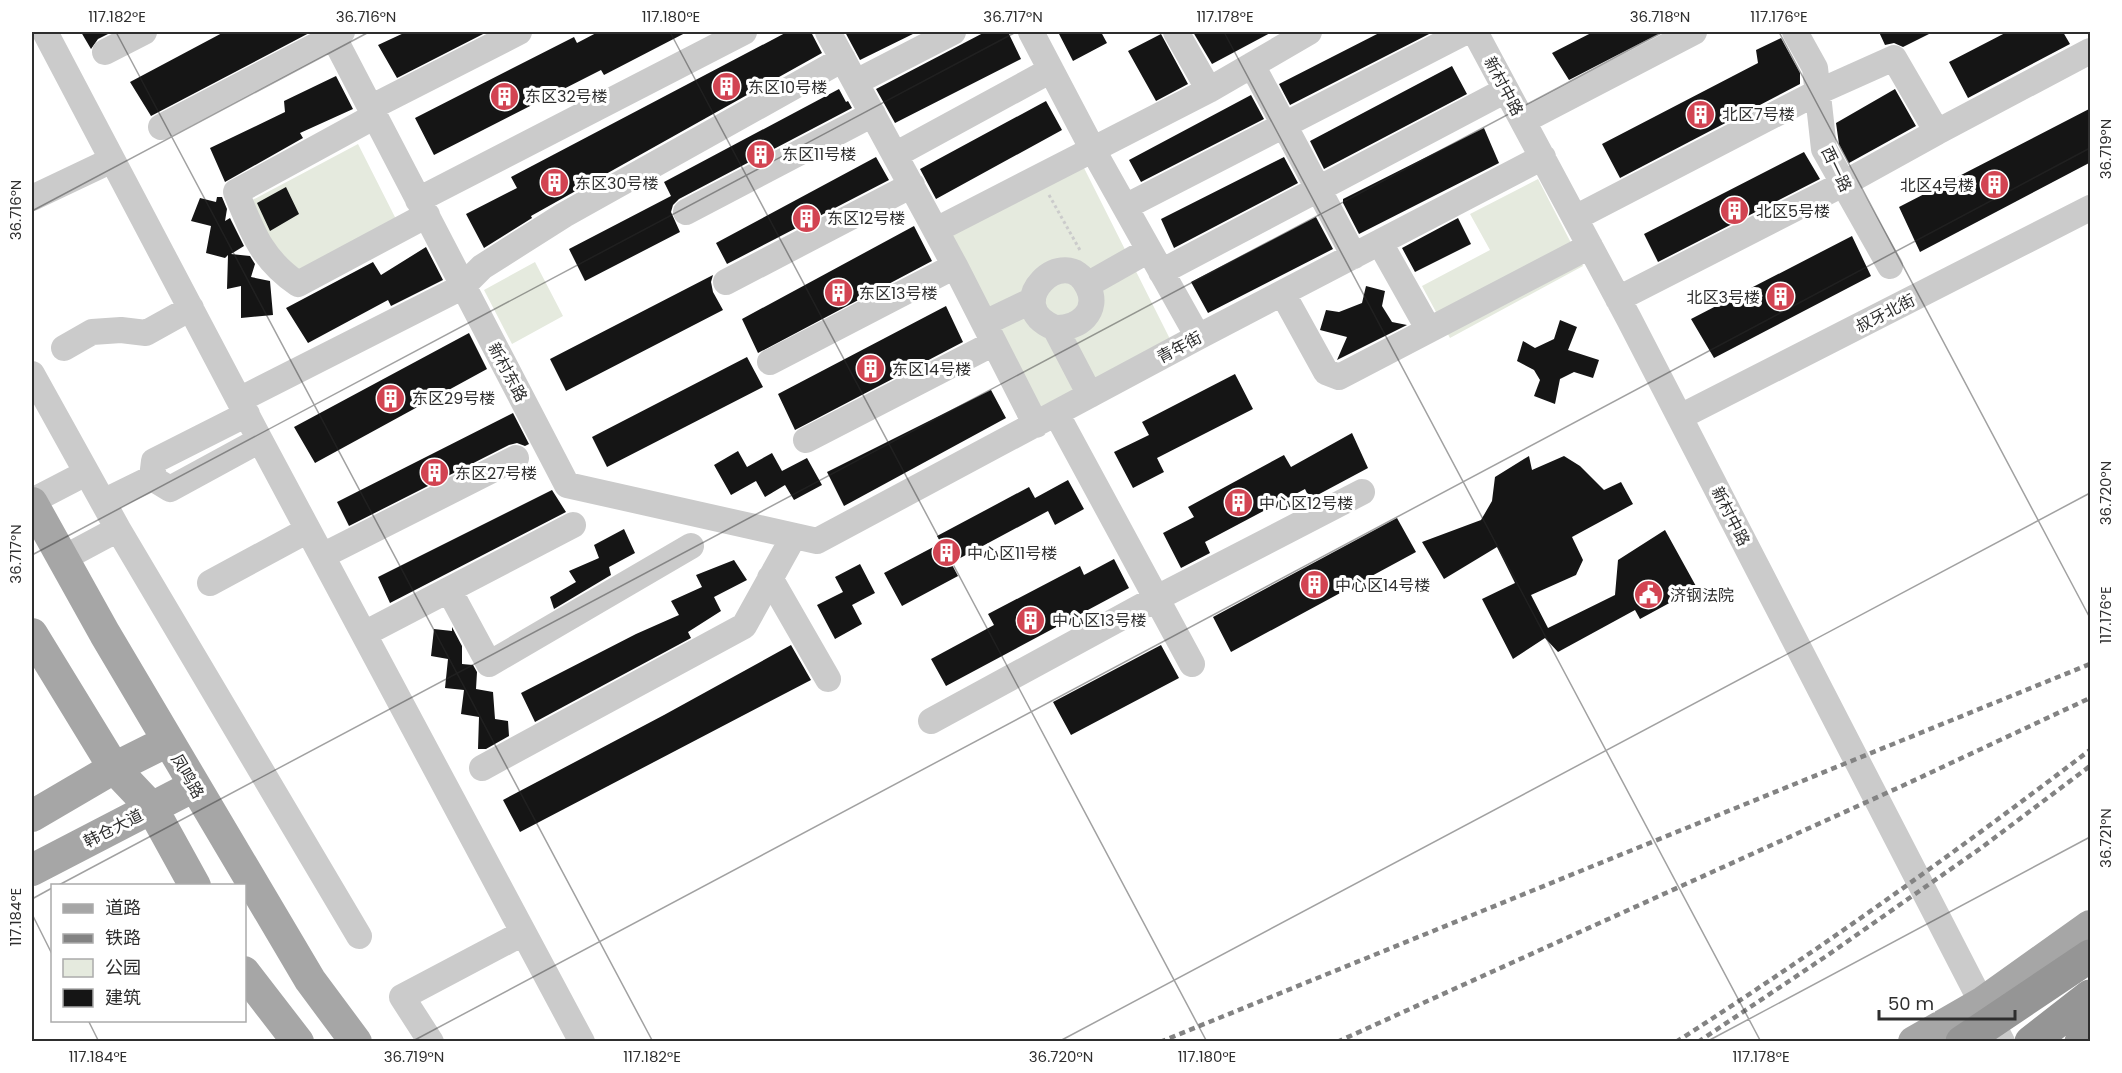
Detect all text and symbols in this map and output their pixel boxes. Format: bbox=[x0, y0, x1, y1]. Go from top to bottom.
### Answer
text: 117.182°E bbox=[88, 6, 146, 27]
text: 36.716°N bbox=[336, 6, 396, 27]
text: 117.180°E bbox=[642, 6, 700, 27]
text: 36.717°N bbox=[983, 6, 1043, 27]
text: 117.178°E bbox=[1196, 6, 1254, 27]
text: 36.718°N bbox=[1630, 6, 1690, 27]
text: 117.176°E bbox=[1750, 6, 1808, 27]
street label: 新村中路 bbox=[1478, 53, 1529, 120]
building icon: 东区10号楼 bbox=[711, 71, 743, 103]
place label: 东区10号楼 bbox=[748, 76, 827, 99]
building icon: 东区32号楼 bbox=[488, 80, 520, 112]
place label: 东区32号楼 bbox=[525, 85, 608, 108]
building icon: 北区7号楼 bbox=[1685, 98, 1717, 130]
place label: 北区7号楼 bbox=[1722, 103, 1795, 126]
text: 36.719°N bbox=[2095, 119, 2116, 179]
building icon: 东区11号楼 bbox=[745, 138, 777, 170]
place label: 东区11号楼 bbox=[782, 143, 856, 166]
street label: 西一路 bbox=[1816, 143, 1857, 196]
building icon: 东区30号楼 bbox=[538, 167, 570, 199]
building icon: 北区4号楼 bbox=[1979, 169, 2011, 201]
place label: 东区30号楼 bbox=[575, 172, 658, 195]
place label: 北区4号楼 bbox=[1900, 174, 1974, 197]
text: 36.716°N bbox=[5, 180, 26, 240]
building icon: 北区5号楼 bbox=[1719, 195, 1751, 227]
place label: 北区5号楼 bbox=[1756, 200, 1830, 223]
building icon: 东区12号楼 bbox=[790, 202, 822, 234]
place label: 东区12号楼 bbox=[827, 207, 905, 230]
building icon: 东区13号楼 bbox=[822, 277, 854, 309]
building icon: 北区3号楼 bbox=[1765, 281, 1797, 313]
place label: 东区13号楼 bbox=[859, 282, 938, 305]
place label: 北区3号楼 bbox=[1687, 286, 1760, 309]
street label: 叔牙北街 bbox=[1851, 289, 1919, 338]
street label: 青年街 bbox=[1153, 326, 1206, 369]
street label: 新村东路 bbox=[482, 339, 533, 406]
building icon: 东区14号楼 bbox=[855, 353, 887, 385]
place label: 东区14号楼 bbox=[892, 358, 971, 381]
building icon: 东区29号楼 bbox=[375, 382, 407, 414]
place label: 东区29号楼 bbox=[412, 387, 495, 410]
building icon: 东区27号楼 bbox=[418, 457, 450, 489]
text: 36.720°N bbox=[2095, 461, 2116, 525]
place label: 东区27号楼 bbox=[455, 462, 537, 485]
street label: 新村中路 bbox=[1706, 482, 1755, 550]
building icon: 中心区12号楼 bbox=[1222, 487, 1254, 519]
place label: 中心区12号楼 bbox=[1259, 492, 1353, 515]
text: 36.717°N bbox=[5, 524, 26, 584]
building icon: 中心区11号楼 bbox=[930, 537, 962, 569]
place label: 中心区11号楼 bbox=[967, 542, 1057, 565]
building icon: 中心区14号楼 bbox=[1298, 569, 1330, 601]
place label: 中心区14号楼 bbox=[1335, 574, 1430, 597]
public building icon: 济钢法院 bbox=[1633, 579, 1665, 611]
place label: 济钢法院 bbox=[1670, 584, 1734, 607]
text: 117.176°E bbox=[2095, 586, 2116, 644]
building icon: 中心区13号楼 bbox=[1015, 604, 1047, 636]
place label: 中心区13号楼 bbox=[1052, 609, 1147, 632]
street label: 凤鸣路 bbox=[166, 750, 210, 803]
street label: 韩仓大道 bbox=[79, 804, 147, 853]
text: 36.721°N bbox=[2095, 808, 2116, 868]
legend bbox=[51, 884, 246, 1022]
text: 117.184°E bbox=[5, 888, 26, 946]
text: 道路 bbox=[105, 895, 141, 920]
text: 铁路 bbox=[105, 925, 141, 950]
text: 公园 bbox=[105, 955, 141, 980]
scale bar bbox=[1879, 983, 2016, 1021]
text: 建筑 bbox=[105, 985, 141, 1010]
text: 50 m bbox=[1888, 991, 1934, 1016]
text: 117.184°E bbox=[69, 1046, 127, 1067]
text: 36.719°N bbox=[384, 1046, 444, 1067]
text: 117.182°E bbox=[623, 1046, 681, 1067]
text: 36.720°N bbox=[1029, 1046, 1093, 1067]
text: 117.180°E bbox=[1178, 1046, 1236, 1067]
text: 117.178°E bbox=[1732, 1046, 1790, 1067]

